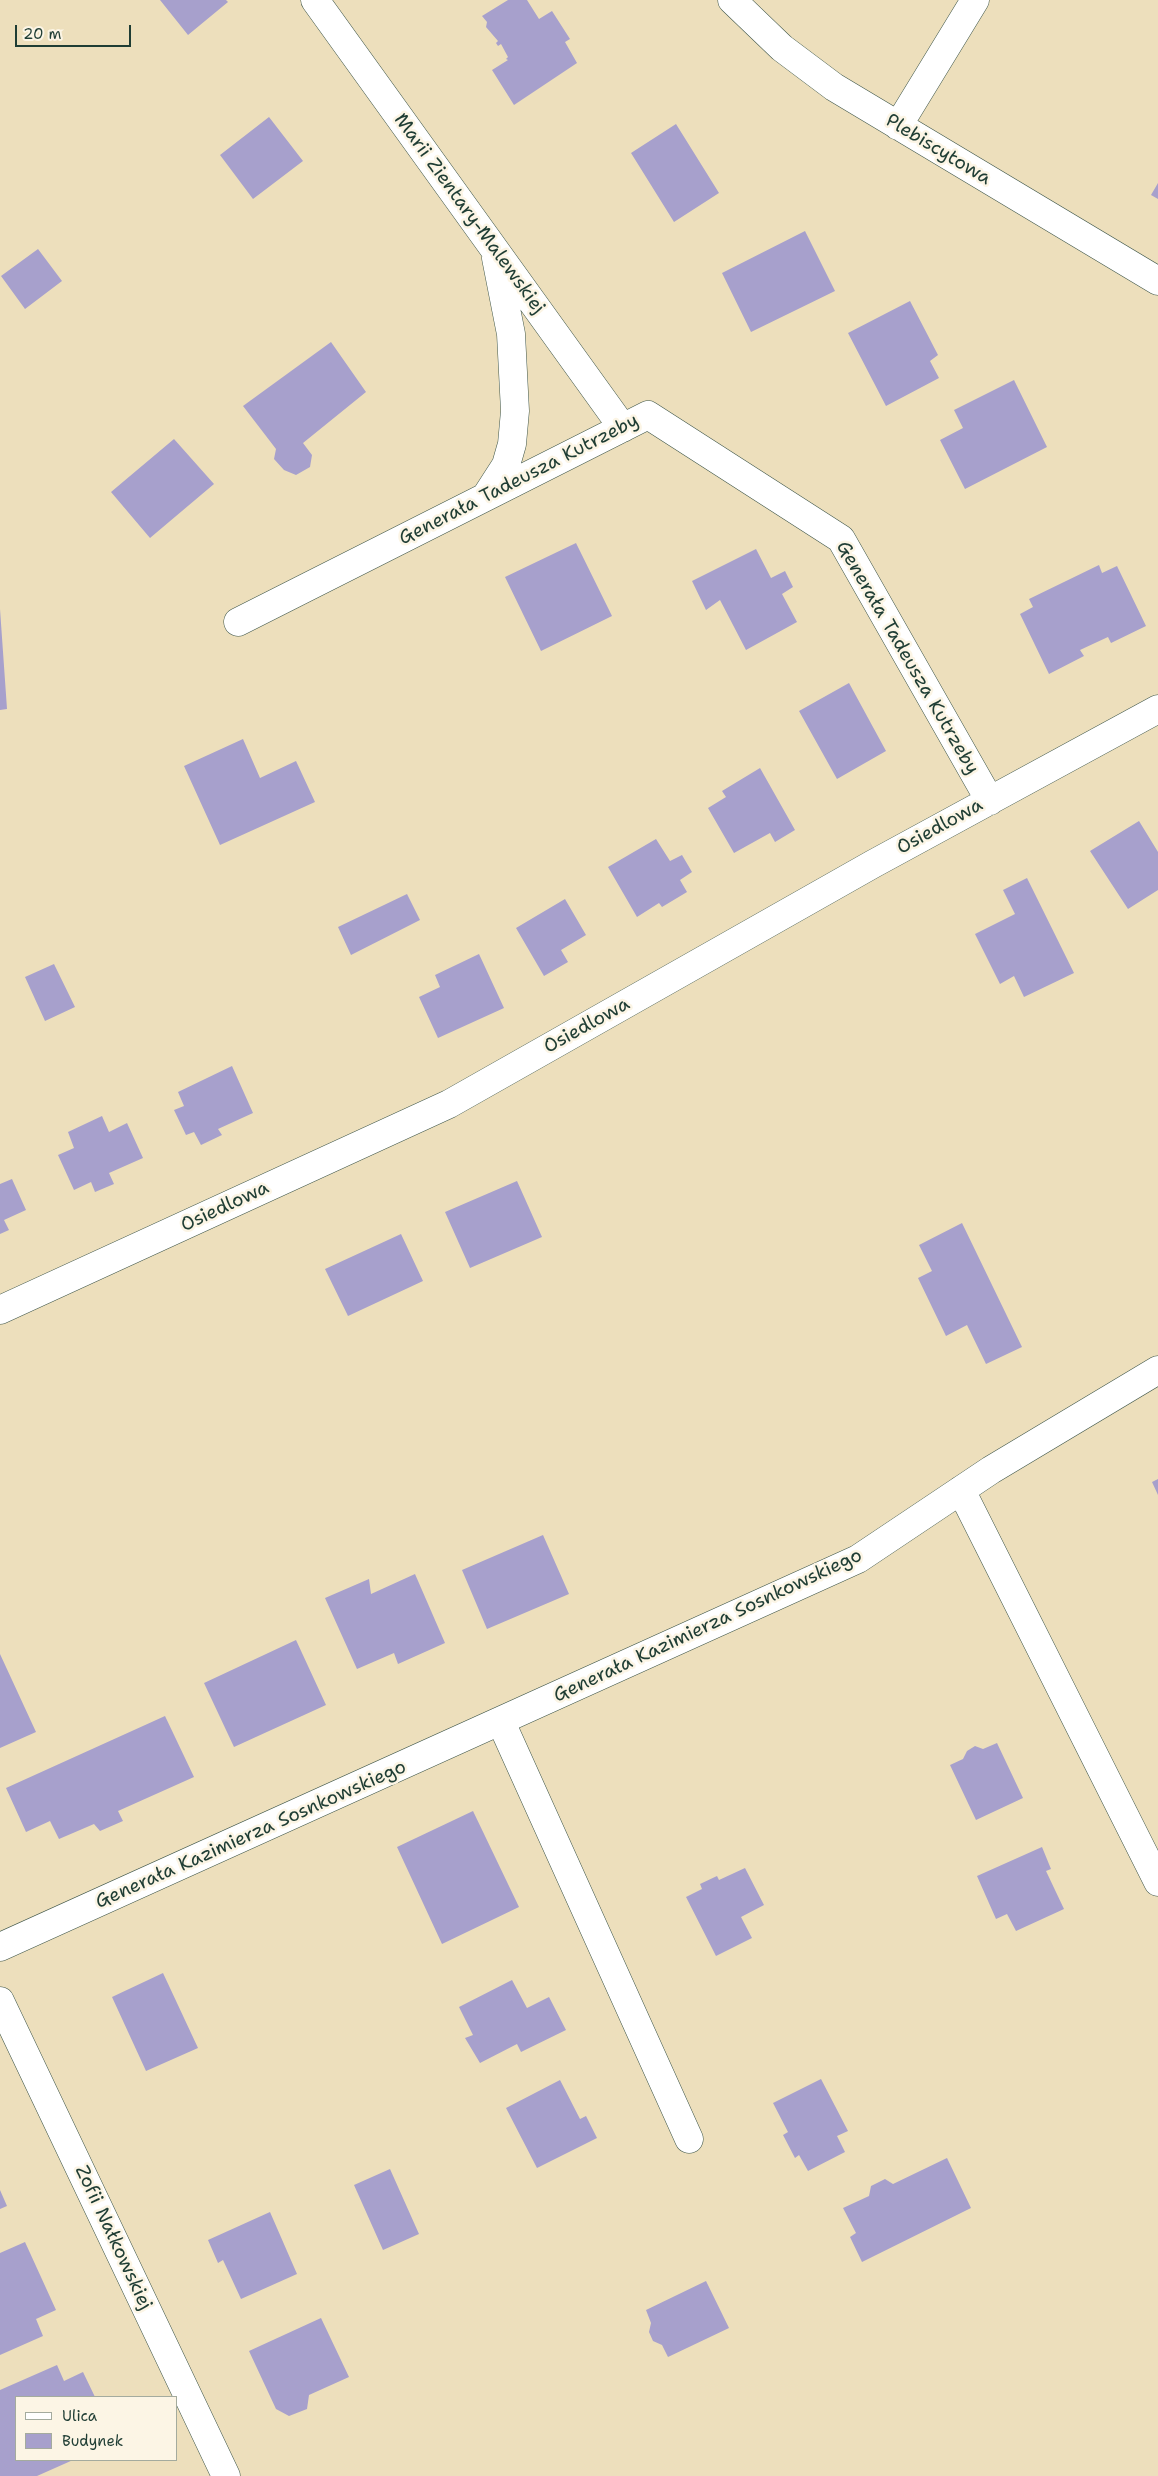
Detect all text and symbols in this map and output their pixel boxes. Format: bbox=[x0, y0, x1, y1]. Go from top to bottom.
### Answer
scale bar bbox=[18, 15, 134, 47]
text: 20 m bbox=[23, 24, 62, 44]
street label: Marii Zientary-Malewskiej bbox=[389, 109, 549, 319]
street label: Plebiscytowa bbox=[881, 110, 995, 190]
street label: Generała Tadeusza Kutrzeby bbox=[395, 410, 643, 550]
street label: Generała Tadeusza Kutrzeby bbox=[831, 537, 983, 779]
street label: Osiedlowa bbox=[893, 794, 987, 860]
street label: Osiedlowa bbox=[540, 993, 634, 1059]
street label: Osiedlowa bbox=[177, 1177, 273, 1237]
street label: Generała Kazimierza Sosnkowskiego bbox=[550, 1544, 866, 1708]
street label: Generała Kazimierza Sosnkowskiego bbox=[92, 1756, 410, 1914]
street label: Zofii Nałkowskiej bbox=[70, 2162, 156, 2314]
legend bbox=[15, 2396, 178, 2461]
text: Ulica bbox=[62, 2406, 97, 2426]
text: Budynek bbox=[62, 2431, 123, 2451]

